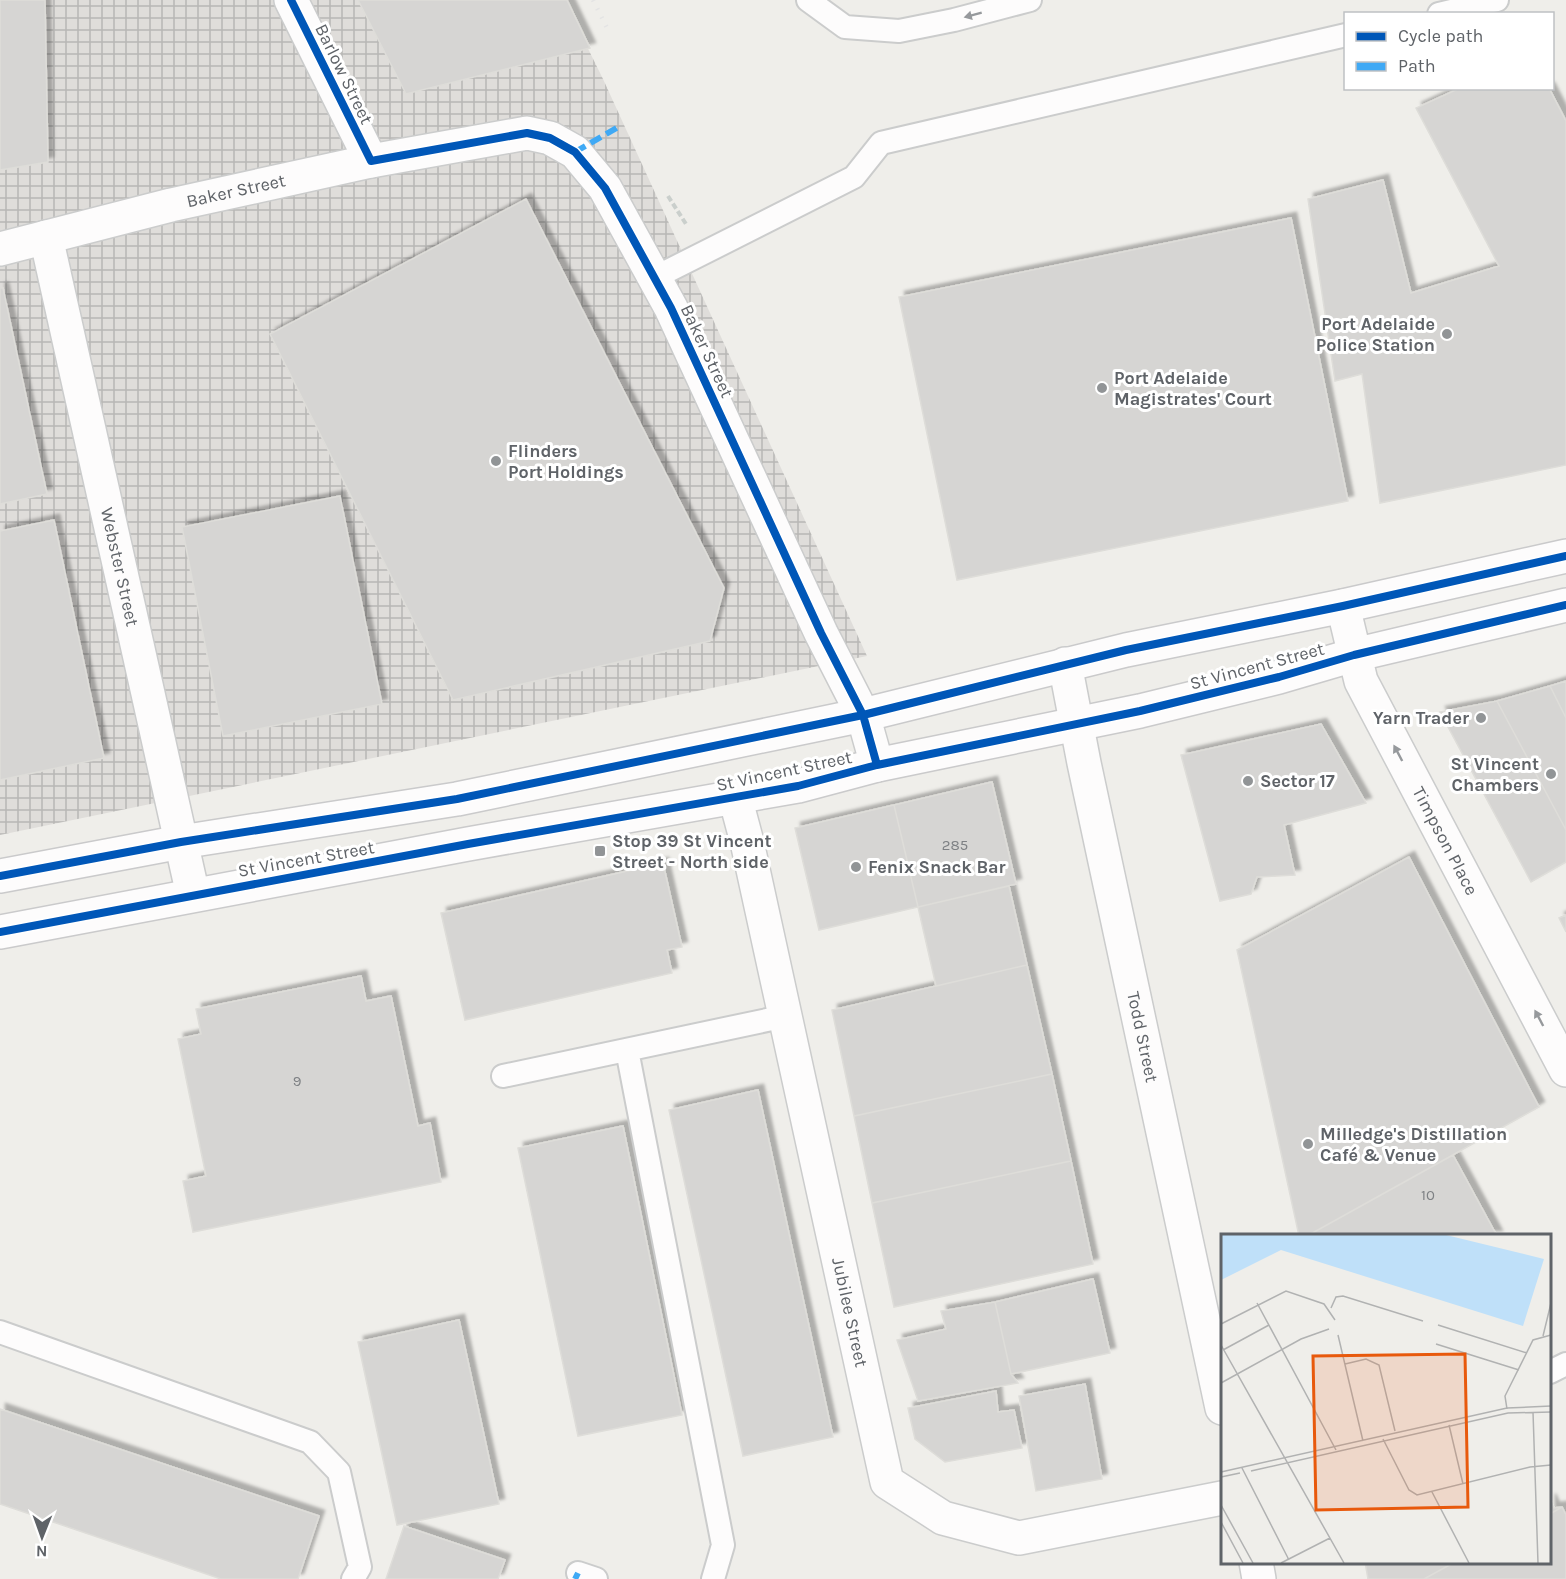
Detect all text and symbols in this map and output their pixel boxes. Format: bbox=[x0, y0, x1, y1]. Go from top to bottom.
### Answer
one-way arrow bbox=[964, 10, 982, 20]
legend bbox=[1344, 12, 1554, 90]
street label: Barlow Street bbox=[310, 20, 378, 128]
text: Cycle path bbox=[1398, 25, 1483, 47]
text: Path bbox=[1398, 55, 1436, 77]
street label: Baker Street bbox=[184, 169, 288, 212]
street label: Baker Street bbox=[676, 301, 738, 401]
place label: Port Adelaide Police Station bbox=[1316, 313, 1435, 356]
marker: Port Adelaide Police Station bbox=[1440, 327, 1454, 341]
place label: Port Adelaide Magistrates' Court bbox=[1114, 367, 1272, 410]
marker: Port Adelaide Magistrates' Court bbox=[1095, 381, 1109, 395]
place label: Flinders Port Holdings bbox=[508, 440, 624, 483]
marker: Flinders Port Holdings bbox=[489, 454, 503, 468]
street label: Webster Street bbox=[96, 505, 144, 629]
street label: St Vincent Street bbox=[1187, 637, 1327, 694]
place label: Yarn Trader bbox=[1373, 707, 1469, 729]
marker: Yarn Trader bbox=[1474, 711, 1488, 725]
one-way arrow bbox=[1393, 745, 1403, 762]
street label: St Vincent Street bbox=[714, 746, 854, 796]
place label: St Vincent Chambers bbox=[1451, 753, 1539, 796]
marker: St Vincent Chambers bbox=[1544, 767, 1558, 781]
place label: Sector 17 bbox=[1260, 770, 1335, 792]
marker: Sector 17 bbox=[1241, 774, 1255, 788]
street label: Timpson Place bbox=[1408, 783, 1483, 899]
place label: Stop 39 St Vincent Street - North side bbox=[612, 830, 772, 873]
street label: St Vincent Street bbox=[236, 836, 376, 882]
house number: 285 bbox=[942, 836, 968, 854]
marker: Stop 39 St Vincent Street - North side bbox=[593, 844, 607, 858]
place label: Fenix Snack Bar bbox=[868, 856, 1006, 878]
marker: Fenix Snack Bar bbox=[849, 860, 863, 874]
street label: Todd Street bbox=[1122, 989, 1163, 1085]
one-way arrow bbox=[1534, 1009, 1544, 1027]
house number: 9 bbox=[293, 1072, 301, 1090]
place label: Milledge's Distillation Café & Venue bbox=[1320, 1123, 1507, 1166]
marker: Milledge's Distillation Café & Venue bbox=[1301, 1137, 1315, 1151]
house number: 10 bbox=[1421, 1186, 1435, 1204]
inset map bbox=[1221, 1234, 1551, 1564]
street label: Jubilee Street bbox=[827, 1255, 873, 1369]
north arrow bbox=[12, 1507, 72, 1567]
text: N bbox=[36, 1542, 48, 1561]

